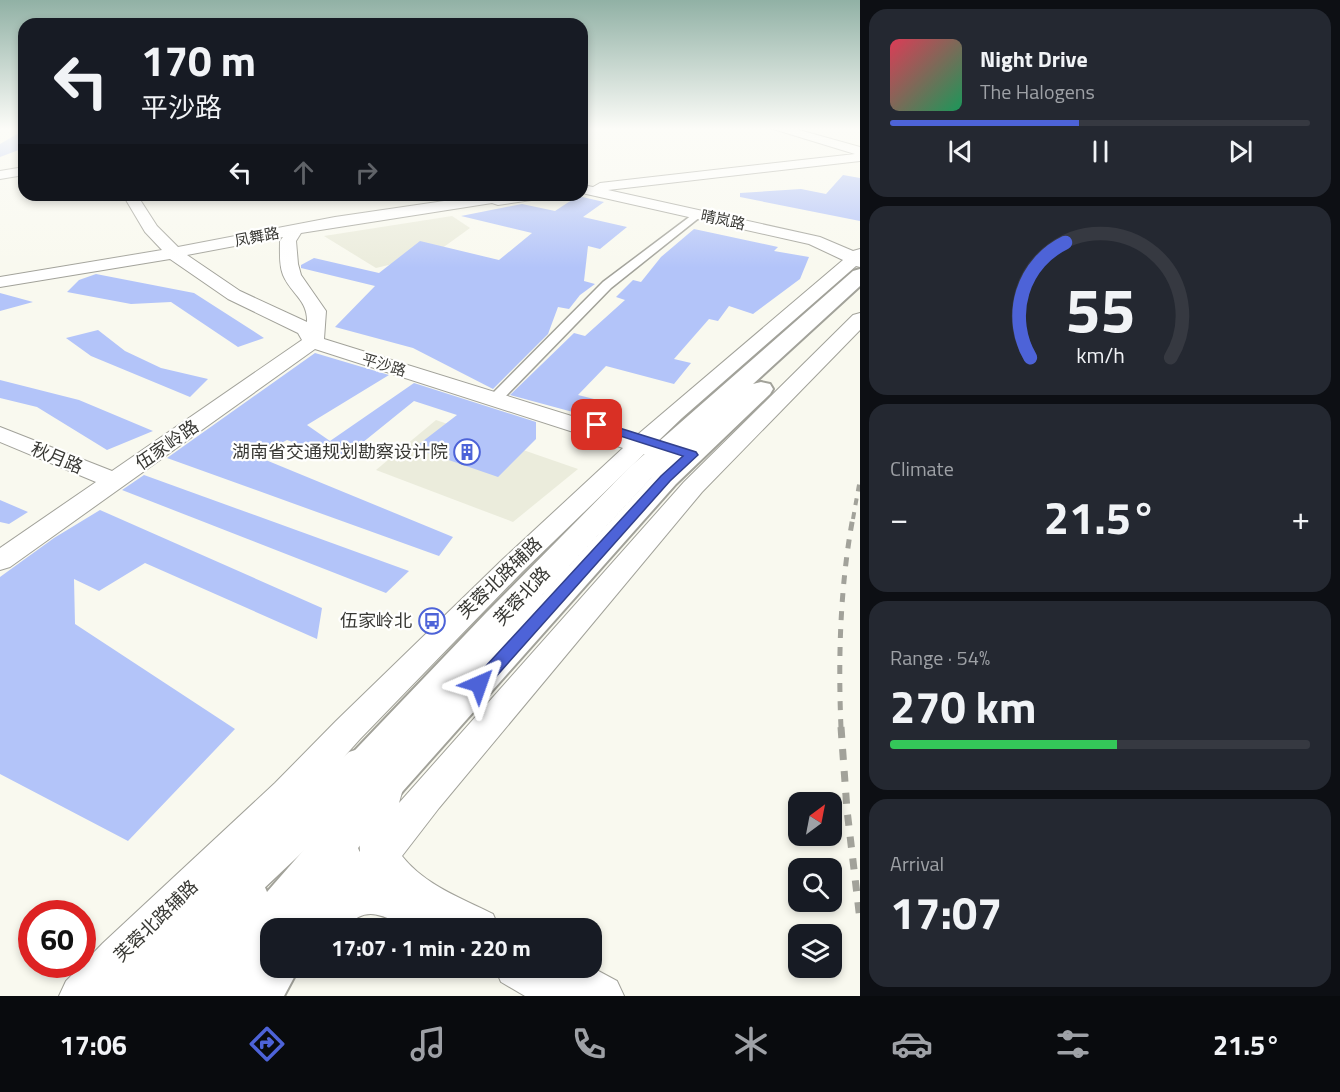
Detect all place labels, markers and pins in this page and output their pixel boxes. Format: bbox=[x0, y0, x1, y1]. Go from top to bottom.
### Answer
pin bbox=[571, 399, 622, 450]
building icon: 湖南省交通规划勘察设计院 bbox=[452, 437, 482, 467]
place label: 湖南省交通规划勘察设计院 bbox=[232, 438, 448, 465]
bus stop icon: 伍家岭北 bbox=[417, 606, 447, 636]
place label: 伍家岭北 bbox=[340, 607, 412, 634]

